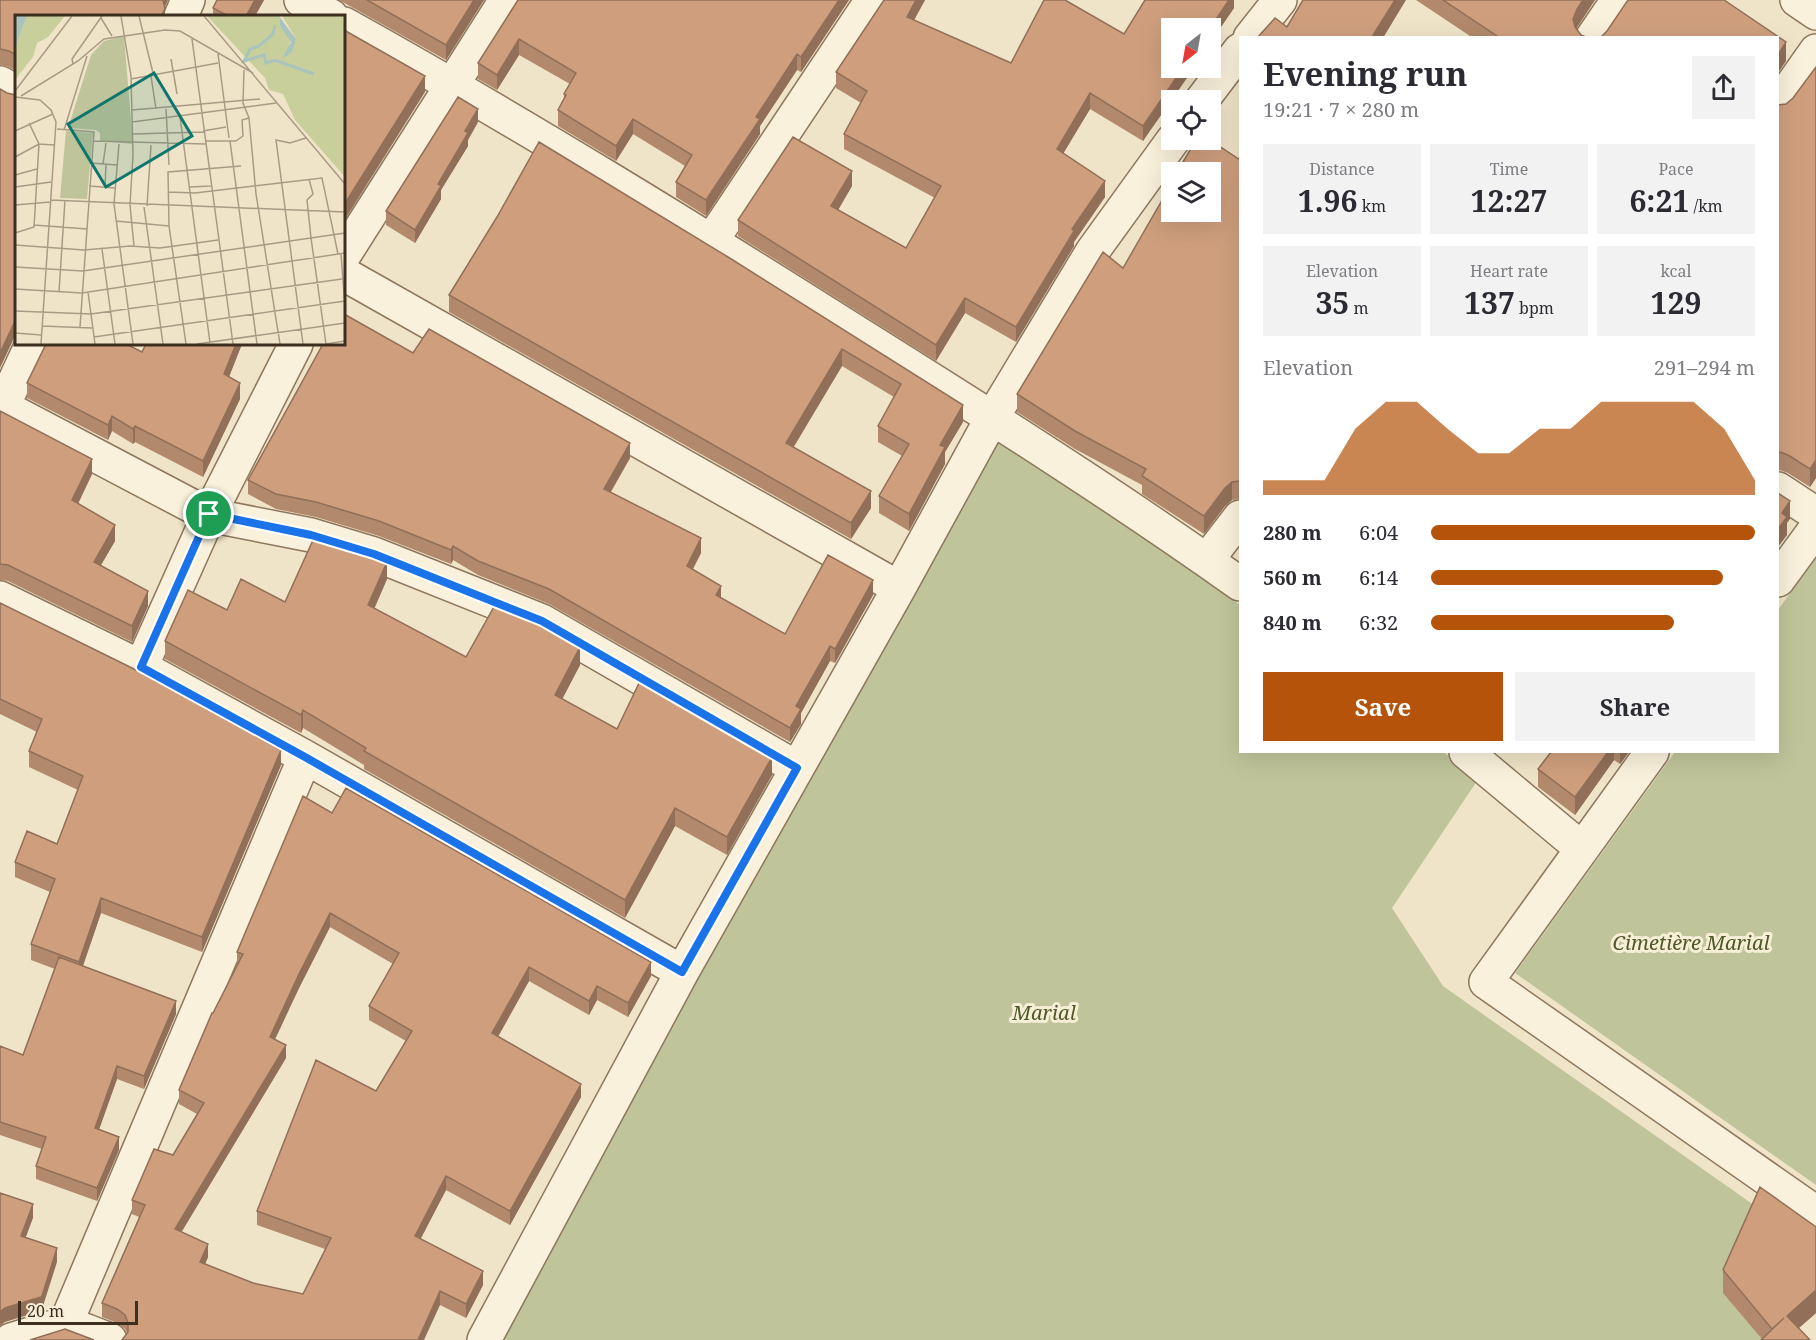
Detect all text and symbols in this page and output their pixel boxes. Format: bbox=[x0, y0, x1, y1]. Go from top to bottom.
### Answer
inset map bbox=[15, 15, 345, 345]
north arrow bbox=[1161, 18, 1221, 78]
map controls bbox=[1161, 18, 1221, 222]
text: Evening run bbox=[1263, 51, 1467, 96]
button: share bbox=[1692, 56, 1755, 119]
button: locate bbox=[1161, 90, 1221, 150]
text: 19:21 · 7 × 280 m bbox=[1263, 96, 1419, 123]
text: Distance bbox=[1309, 158, 1375, 180]
text: Time bbox=[1490, 158, 1528, 180]
text: Pace bbox=[1658, 158, 1694, 180]
button: layers bbox=[1161, 162, 1221, 222]
text: 1.96 bbox=[1298, 180, 1358, 221]
text: 12:27 bbox=[1471, 180, 1547, 221]
text: 6:21 bbox=[1629, 180, 1689, 221]
text: km bbox=[1358, 195, 1386, 217]
text: /km bbox=[1689, 195, 1723, 217]
text: Elevation bbox=[1306, 260, 1378, 282]
text: Heart rate bbox=[1470, 260, 1548, 282]
text: kcal bbox=[1661, 260, 1691, 282]
text: 35 bbox=[1315, 282, 1349, 323]
text: 137 bbox=[1464, 282, 1515, 323]
text: 129 bbox=[1651, 282, 1701, 323]
text: m bbox=[1349, 297, 1369, 319]
text: bpm bbox=[1515, 297, 1554, 319]
text: Elevation bbox=[1263, 354, 1353, 381]
text: 291–294 m bbox=[1654, 354, 1755, 381]
pin bbox=[183, 488, 234, 539]
icon: arrive bbox=[192, 497, 225, 530]
text: 280 m bbox=[1263, 519, 1322, 546]
text: 6:04 bbox=[1359, 519, 1398, 546]
text: 560 m bbox=[1263, 564, 1322, 591]
text: 6:14 bbox=[1359, 564, 1398, 591]
text: 840 m bbox=[1263, 609, 1322, 636]
text: 6:32 bbox=[1359, 609, 1398, 636]
button: Save bbox=[1263, 672, 1503, 741]
button: Share bbox=[1515, 672, 1755, 741]
park label: Cimetière Marial bbox=[1612, 929, 1770, 956]
park label: Marial bbox=[1011, 999, 1076, 1026]
scale bar bbox=[18, 1298, 138, 1326]
text: 20 m bbox=[27, 1300, 64, 1322]

